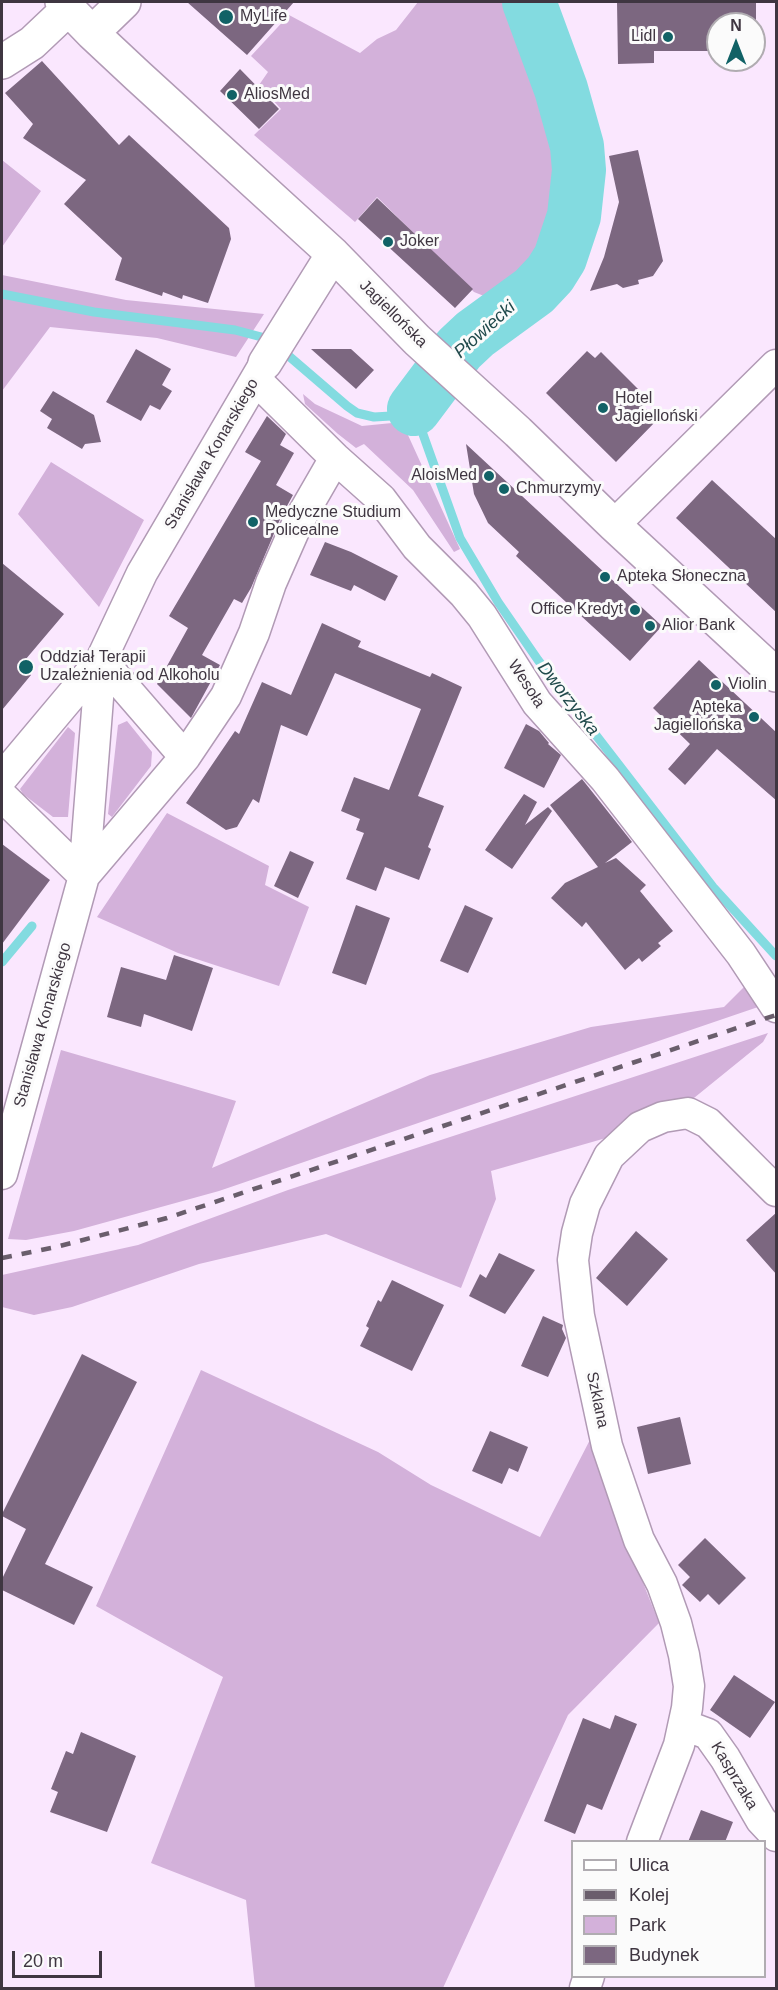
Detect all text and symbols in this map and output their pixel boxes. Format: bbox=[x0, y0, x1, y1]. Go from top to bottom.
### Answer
place label: MyLife bbox=[240, 7, 287, 27]
marker: MyLife bbox=[217, 8, 235, 26]
north arrow bbox=[706, 12, 766, 72]
text: N bbox=[730, 17, 742, 34]
place label: Lidl bbox=[631, 27, 656, 47]
marker: Lidl bbox=[661, 30, 675, 44]
place label: AliosMed bbox=[244, 85, 310, 105]
marker: AliosMed bbox=[225, 88, 239, 102]
place label: Joker bbox=[400, 232, 439, 252]
marker: Joker bbox=[381, 235, 395, 249]
street label: Jagiellońska bbox=[355, 276, 431, 352]
water label: Płowiecki bbox=[450, 297, 520, 363]
street label: Stanisława Konarskiego bbox=[161, 375, 263, 533]
place label: Hotel Jagielloński bbox=[615, 389, 698, 427]
marker: Hotel Jagielloński bbox=[596, 401, 610, 415]
place label: AloisMed bbox=[411, 466, 477, 486]
marker: AloisMed bbox=[482, 469, 496, 483]
place label: Chmurzymy bbox=[516, 479, 601, 499]
marker: Chmurzymy bbox=[497, 482, 511, 496]
place label: Medyczne Studium Policealne bbox=[265, 503, 401, 541]
marker: Medyczne Studium Policealne bbox=[246, 515, 260, 529]
place label: Apteka Słoneczna bbox=[617, 567, 746, 587]
marker: Apteka Słoneczna bbox=[598, 570, 612, 584]
place label: Office Kredyt bbox=[531, 600, 623, 620]
marker: Office Kredyt bbox=[628, 603, 642, 617]
place label: Alior Bank bbox=[662, 616, 735, 636]
marker: Alior Bank bbox=[643, 619, 657, 633]
place label: Oddział Terapii Uzależnienia od Alkoholu bbox=[40, 648, 220, 686]
street label: Wesoła bbox=[503, 657, 549, 711]
marker: Oddział Terapii Uzależnienia od Alkoholu bbox=[17, 658, 35, 676]
water label: Dworzyska bbox=[532, 658, 604, 740]
place label: Violin bbox=[728, 675, 767, 695]
marker: Violin bbox=[709, 678, 723, 692]
place label: Apteka Jagiellońska bbox=[654, 698, 742, 736]
marker: Apteka Jagiellońska bbox=[747, 710, 761, 724]
street label: Stanisława Konarskiego bbox=[10, 940, 76, 1110]
street label: Szklana bbox=[582, 1370, 612, 1430]
street label: Kasprzaka bbox=[706, 1739, 762, 1813]
legend bbox=[571, 1840, 766, 1978]
text: Ulica bbox=[629, 1855, 669, 1875]
text: Kolej bbox=[629, 1885, 669, 1905]
text: Park bbox=[629, 1915, 666, 1935]
scale bar bbox=[15, 1939, 105, 1977]
text: Budynek bbox=[629, 1945, 699, 1965]
text: 20 m bbox=[23, 1951, 63, 1971]

